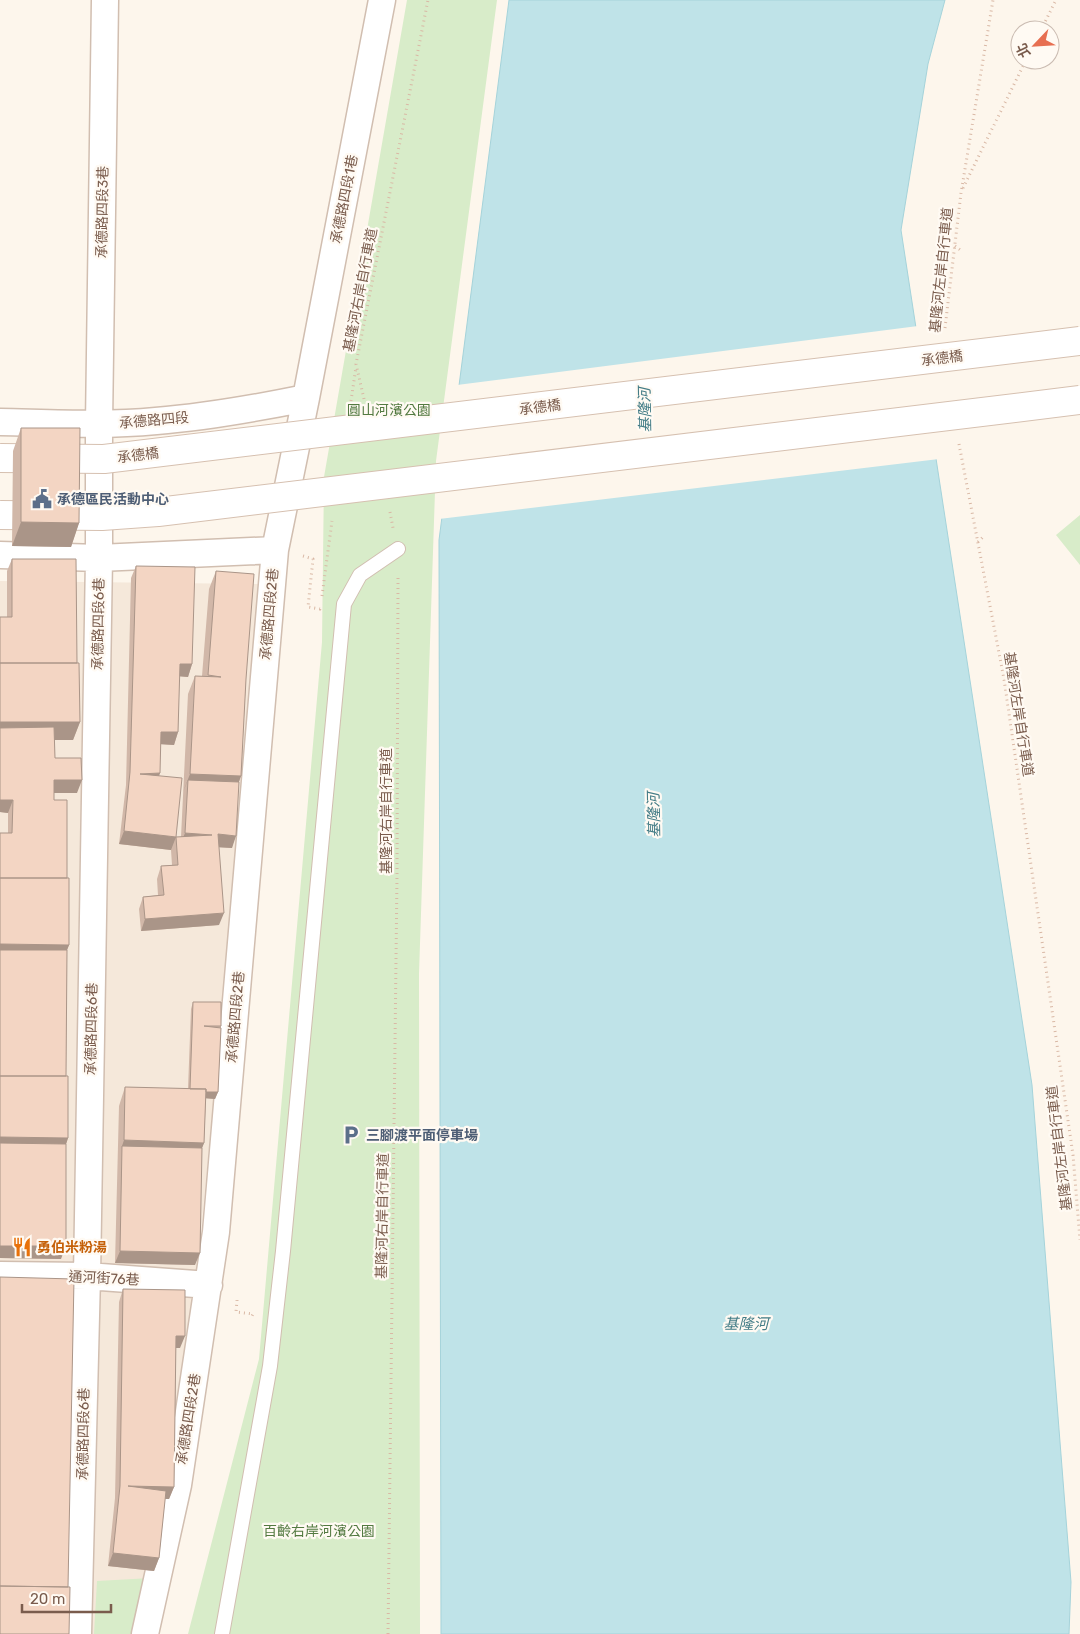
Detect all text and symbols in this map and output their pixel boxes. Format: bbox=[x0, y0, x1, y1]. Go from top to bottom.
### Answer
north arrow bbox=[1010, 20, 1060, 70]
text: 北 bbox=[1013, 40, 1034, 60]
street label: 承德路四段1巷 bbox=[328, 153, 361, 245]
street label: 承德路四段3巷 bbox=[93, 166, 112, 258]
street label: 基隆河左岸自行車道 bbox=[926, 207, 957, 334]
street label: 基隆河右岸自行車道 bbox=[340, 227, 381, 354]
street label: 承德橋 bbox=[920, 348, 964, 369]
water label: 基隆河 bbox=[636, 384, 654, 433]
street label: 承德橋 bbox=[518, 397, 562, 418]
park label: 圓山河濱公園 bbox=[347, 402, 431, 419]
street label: 承德路四段 bbox=[118, 409, 190, 432]
street label: 承德橋 bbox=[116, 445, 160, 466]
public building icon: 承德區民活動中心 bbox=[31, 488, 53, 510]
place label: 承德區民活動中心 bbox=[57, 491, 169, 508]
street label: 承德路四段2巷 bbox=[257, 567, 282, 661]
street label: 承德路四段6巷 bbox=[89, 578, 108, 670]
street label: 基隆河左岸自行車道 bbox=[1000, 651, 1037, 778]
street label: 基隆河右岸自行車道 bbox=[378, 748, 395, 874]
water label: 基隆河 bbox=[645, 789, 663, 838]
street label: 承德路四段2巷 bbox=[223, 970, 248, 1064]
street label: 承德路四段6巷 bbox=[82, 983, 101, 1075]
street label: 基隆河左岸自行車道 bbox=[1043, 1084, 1076, 1212]
parking icon: 三腳渡平面停車場 bbox=[340, 1124, 362, 1146]
place label: 三腳渡平面停車場 bbox=[366, 1127, 478, 1144]
street label: 基隆河右岸自行車道 bbox=[373, 1153, 392, 1279]
restaurant icon: 勇伯米粉湯 bbox=[11, 1236, 33, 1258]
place label: 勇伯米粉湯 bbox=[37, 1239, 107, 1256]
street label: 通河街76巷 bbox=[68, 1268, 140, 1289]
water label: 基隆河 bbox=[723, 1315, 771, 1333]
street label: 承德路四段2巷 bbox=[173, 1372, 204, 1466]
street label: 承德路四段6巷 bbox=[74, 1388, 93, 1480]
park label: 百齡右岸河濱公園 bbox=[263, 1523, 375, 1540]
scale bar bbox=[22, 1582, 111, 1614]
text: 20 m bbox=[30, 1590, 65, 1608]

